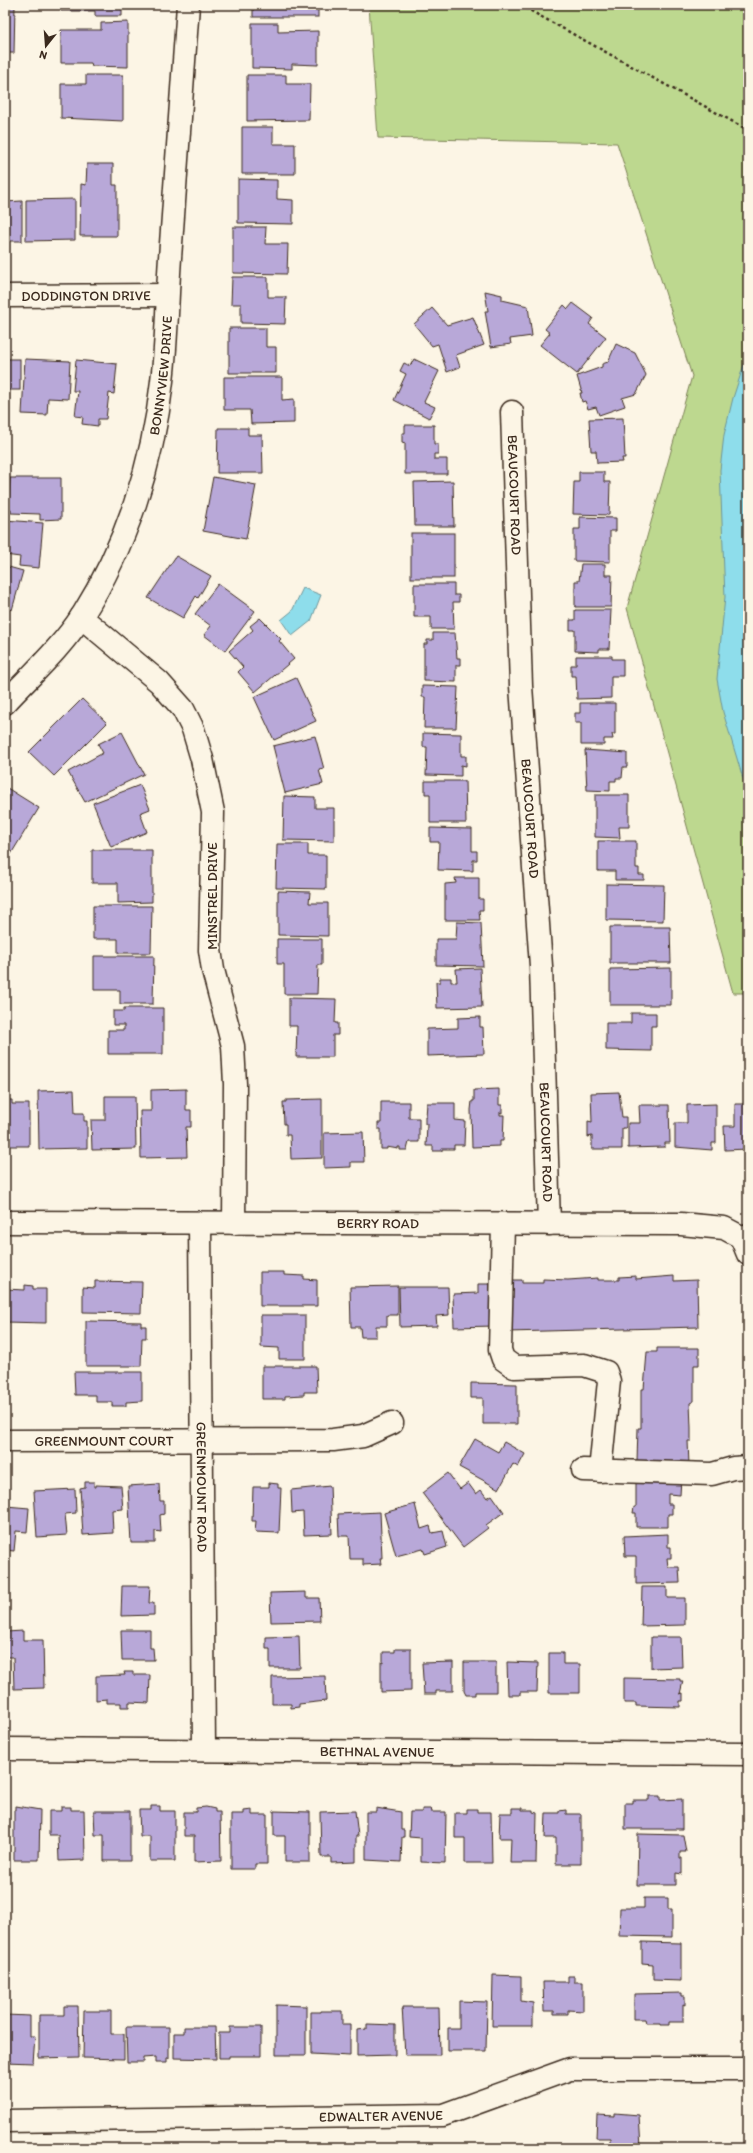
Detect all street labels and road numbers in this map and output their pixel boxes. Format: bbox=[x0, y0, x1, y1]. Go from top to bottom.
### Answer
street label: DODDINGTON DRIVE bbox=[21, 287, 151, 305]
street label: BONNYVIEW DRIVE bbox=[146, 315, 176, 437]
street label: BEAUCOURT ROAD bbox=[504, 435, 525, 555]
street label: BEAUCOURT ROAD bbox=[517, 758, 543, 879]
street label: MINSTREL DRIVE bbox=[204, 842, 221, 950]
street label: BEAUCOURT ROAD bbox=[536, 1082, 556, 1202]
street label: BERRY ROAD bbox=[337, 1215, 419, 1232]
street label: GREENMOUNT ROAD bbox=[193, 1422, 211, 1553]
street label: GREENMOUNT COURT bbox=[34, 1432, 174, 1450]
street label: BETHNAL AVENUE bbox=[320, 1743, 435, 1761]
street label: EDWALTER AVENUE bbox=[319, 2107, 443, 2126]

